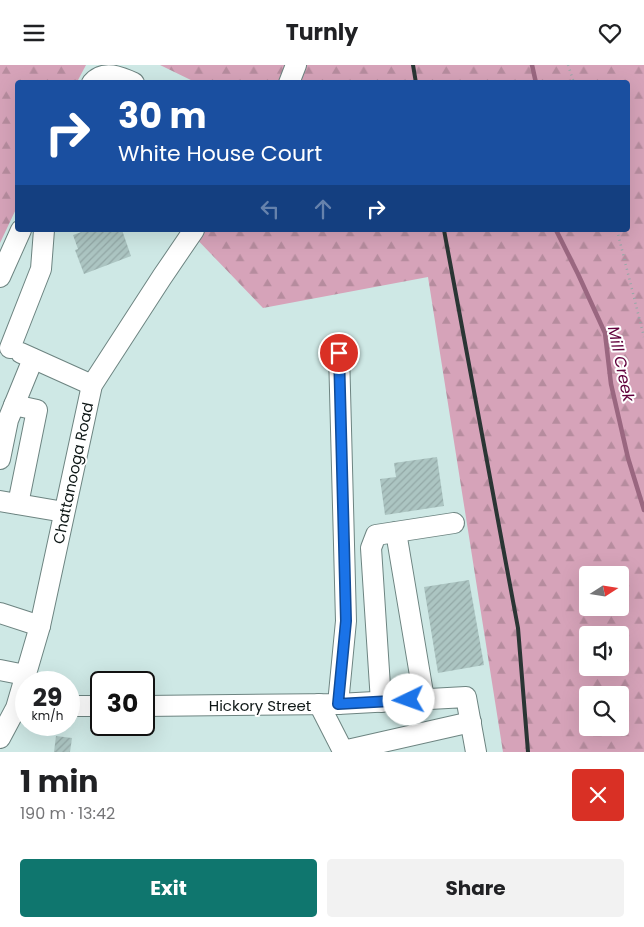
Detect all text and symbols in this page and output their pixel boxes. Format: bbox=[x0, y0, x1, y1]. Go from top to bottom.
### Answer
text: Turnly bbox=[286, 17, 358, 48]
icon: menu bbox=[20, 19, 48, 47]
icon: heart bbox=[596, 19, 624, 47]
text: 30 m bbox=[118, 91, 206, 140]
icon: right bbox=[35, 100, 100, 165]
text: White House Court bbox=[118, 138, 322, 169]
icon: left bbox=[256, 195, 284, 223]
icon: ahead bbox=[309, 195, 337, 223]
icon: right bbox=[362, 195, 390, 223]
water label: Mill Creek bbox=[602, 324, 640, 405]
pin bbox=[318, 332, 360, 374]
icon: arrive bbox=[325, 339, 353, 367]
street label: Chattanooga Road bbox=[48, 400, 98, 546]
north arrow bbox=[579, 566, 629, 616]
map controls bbox=[579, 566, 629, 736]
button: sound bbox=[579, 626, 629, 676]
speed limit sign: 30 bbox=[90, 671, 155, 736]
position arrow bbox=[382, 673, 434, 725]
text: 29 bbox=[33, 680, 62, 715]
button: search bbox=[579, 686, 629, 736]
street label: Hickory Street bbox=[209, 695, 311, 716]
text: km/h bbox=[32, 707, 63, 724]
text: 1 min bbox=[20, 760, 98, 803]
button: close bbox=[572, 769, 624, 821]
text: 190 m · 13:42 bbox=[20, 802, 115, 825]
button: Exit bbox=[20, 859, 317, 917]
button: Share bbox=[327, 859, 624, 917]

